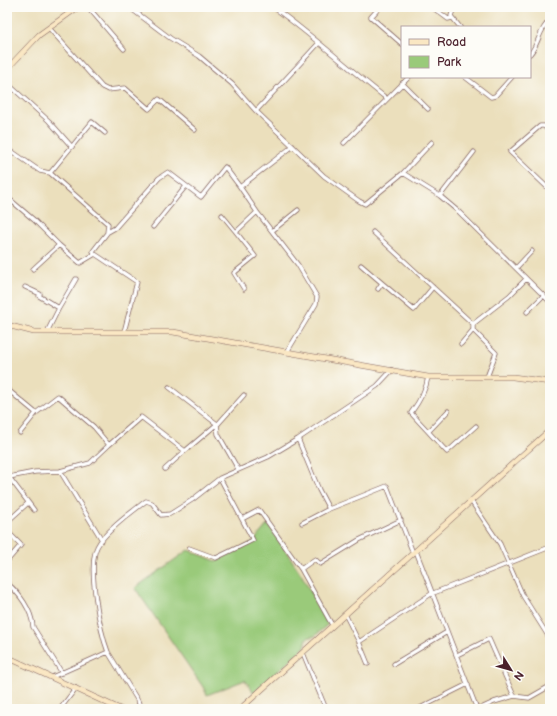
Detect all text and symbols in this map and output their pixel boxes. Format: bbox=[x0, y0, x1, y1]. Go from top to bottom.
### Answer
legend bbox=[401, 26, 531, 78]
text: Road bbox=[437, 35, 466, 50]
text: Park bbox=[437, 55, 461, 70]
north arrow bbox=[491, 650, 531, 690]
text: N bbox=[511, 669, 526, 683]

